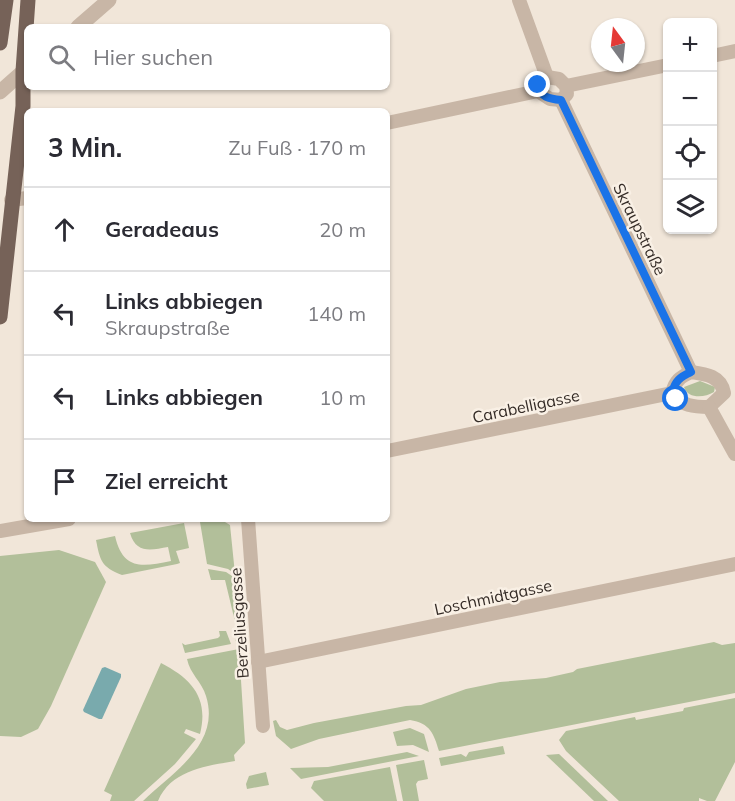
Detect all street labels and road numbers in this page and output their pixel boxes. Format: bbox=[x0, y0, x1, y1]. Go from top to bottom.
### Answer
street label: Skraupstraße bbox=[609, 180, 671, 278]
street label: Carabelligasse bbox=[471, 385, 581, 427]
street label: Berzeliusgasse bbox=[225, 567, 253, 679]
street label: Loschmidtgasse bbox=[432, 575, 554, 619]

